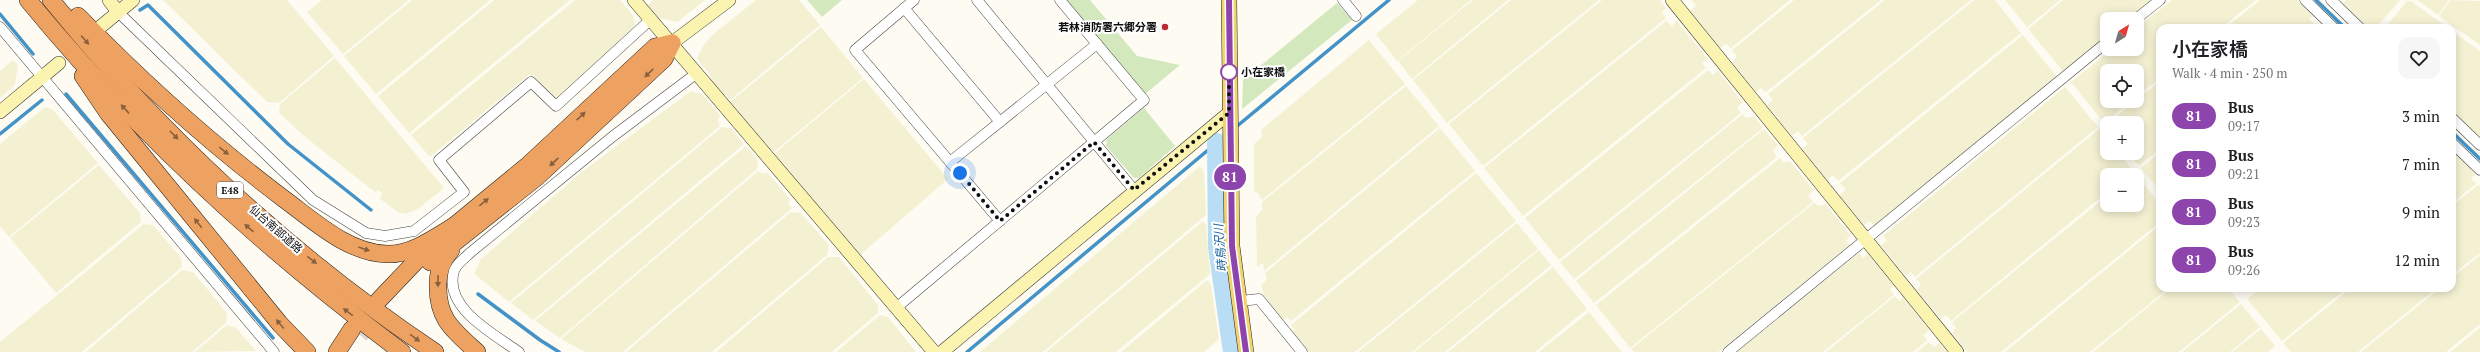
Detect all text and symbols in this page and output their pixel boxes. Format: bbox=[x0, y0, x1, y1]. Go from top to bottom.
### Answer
north arrow bbox=[2100, 12, 2144, 56]
map controls bbox=[2100, 12, 2144, 212]
place label: 若林消防署六郷分署 bbox=[1058, 20, 1157, 34]
marker: 若林消防署六郷分署 bbox=[1160, 22, 1170, 32]
one-way arrow bbox=[80, 35, 89, 46]
text: 小在家橋 bbox=[2172, 36, 2248, 61]
button: heart bbox=[2398, 37, 2440, 79]
marker: 小在家橋 bbox=[1220, 63, 1238, 81]
button: locate bbox=[2100, 64, 2144, 108]
text: Walk · 4 min · 250 m bbox=[2172, 64, 2287, 82]
place label: 小在家橋 bbox=[1241, 65, 1285, 79]
one-way arrow bbox=[644, 69, 654, 78]
text: Bus bbox=[2228, 97, 2254, 117]
one-way arrow bbox=[120, 104, 130, 114]
text: 81 bbox=[2186, 106, 2202, 125]
text: 3 min bbox=[2402, 106, 2440, 126]
one-way arrow bbox=[576, 111, 586, 121]
button: + bbox=[2100, 116, 2144, 160]
text: 09:17 bbox=[2228, 117, 2260, 135]
one-way arrow bbox=[169, 130, 179, 140]
text: Bus bbox=[2228, 145, 2254, 165]
one-way arrow bbox=[218, 147, 229, 155]
text: 81 bbox=[2186, 154, 2202, 173]
text: 7 min bbox=[2402, 154, 2440, 174]
one-way arrow bbox=[549, 157, 559, 167]
your location bbox=[950, 163, 970, 183]
line badge: 81 bbox=[1212, 164, 1248, 190]
text: 09:21 bbox=[2228, 165, 2260, 183]
text: 81 bbox=[1222, 167, 1238, 186]
button: − bbox=[2100, 168, 2144, 212]
road number: E48 bbox=[217, 182, 243, 198]
text: Bus bbox=[2228, 193, 2254, 213]
one-way arrow bbox=[478, 197, 489, 206]
street label: 仙台南部道路 bbox=[247, 202, 305, 256]
text: 81 bbox=[2186, 202, 2202, 221]
text: 9 min bbox=[2402, 202, 2440, 222]
text: 09:23 bbox=[2228, 213, 2260, 231]
one-way arrow bbox=[193, 218, 202, 229]
water label: 時鳥沢川 bbox=[1210, 221, 1230, 273]
one-way arrow bbox=[243, 223, 254, 232]
text: Bus bbox=[2228, 241, 2254, 261]
one-way arrow bbox=[358, 247, 370, 253]
text: 81 bbox=[2186, 250, 2202, 269]
text: 12 min bbox=[2394, 250, 2440, 270]
one-way arrow bbox=[306, 256, 317, 264]
text: 09:26 bbox=[2228, 261, 2260, 279]
one-way arrow bbox=[435, 275, 441, 288]
one-way arrow bbox=[343, 308, 353, 316]
one-way arrow bbox=[275, 319, 284, 329]
one-way arrow bbox=[410, 334, 421, 342]

